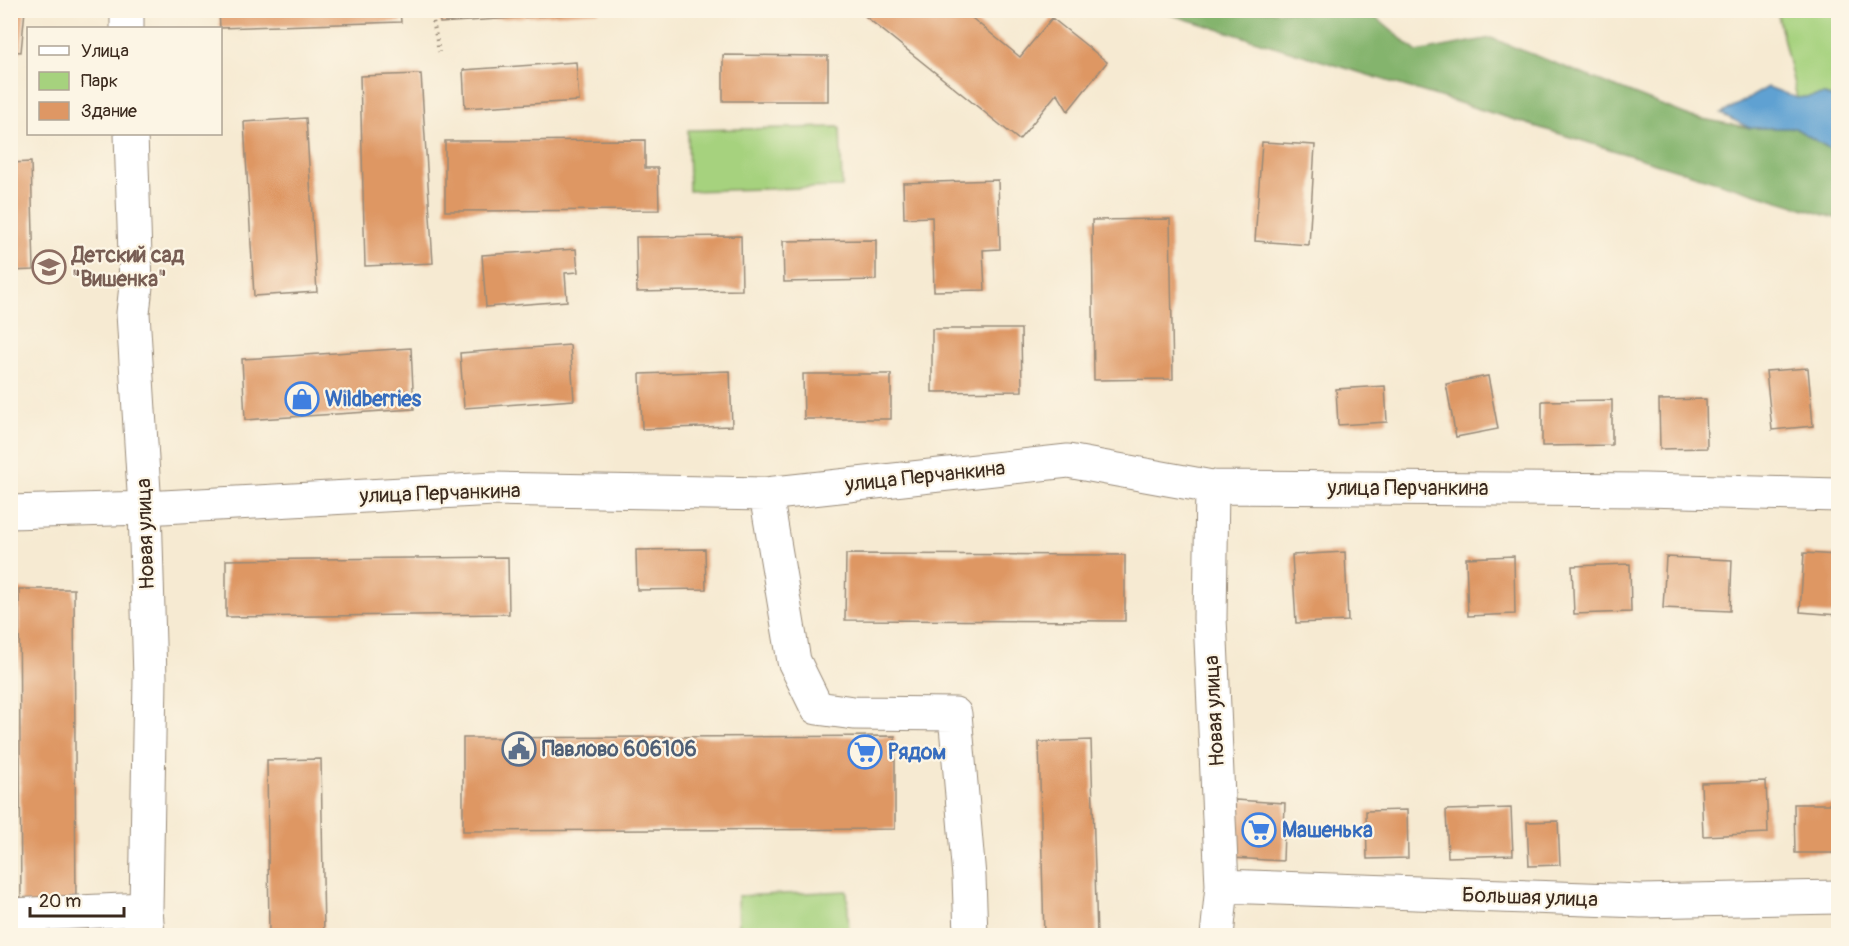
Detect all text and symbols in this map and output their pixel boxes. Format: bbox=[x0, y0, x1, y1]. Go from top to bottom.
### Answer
legend bbox=[27, 27, 222, 135]
text: Улица bbox=[81, 40, 129, 63]
text: Парк bbox=[81, 70, 118, 93]
text: Здание bbox=[81, 100, 137, 123]
place label: Детский сад "Вишенка" bbox=[70, 242, 184, 293]
school or university icon: Детский сад "Вишенка" bbox=[31, 249, 67, 285]
shop icon: Wildberries bbox=[284, 381, 320, 417]
place label: Wildberries bbox=[325, 386, 422, 413]
street label: улица Перчанкина bbox=[843, 455, 1007, 498]
street label: улица Перчанкина bbox=[1327, 475, 1489, 502]
street label: улица Перчанкина bbox=[358, 477, 521, 510]
street label: Новая улица bbox=[130, 478, 161, 590]
street label: Новая улица bbox=[1198, 655, 1231, 767]
public building icon: Павлово 606106 bbox=[501, 731, 537, 767]
supermarket icon: Рядом bbox=[847, 734, 883, 770]
place label: Павлово 606106 bbox=[542, 736, 697, 763]
place label: Рядом bbox=[888, 739, 946, 766]
supermarket icon: Машенька bbox=[1241, 812, 1277, 848]
place label: Машенька bbox=[1282, 817, 1373, 844]
scale bar bbox=[30, 880, 124, 918]
street label: Большая улица bbox=[1462, 882, 1598, 913]
text: 20 m bbox=[39, 890, 81, 913]

